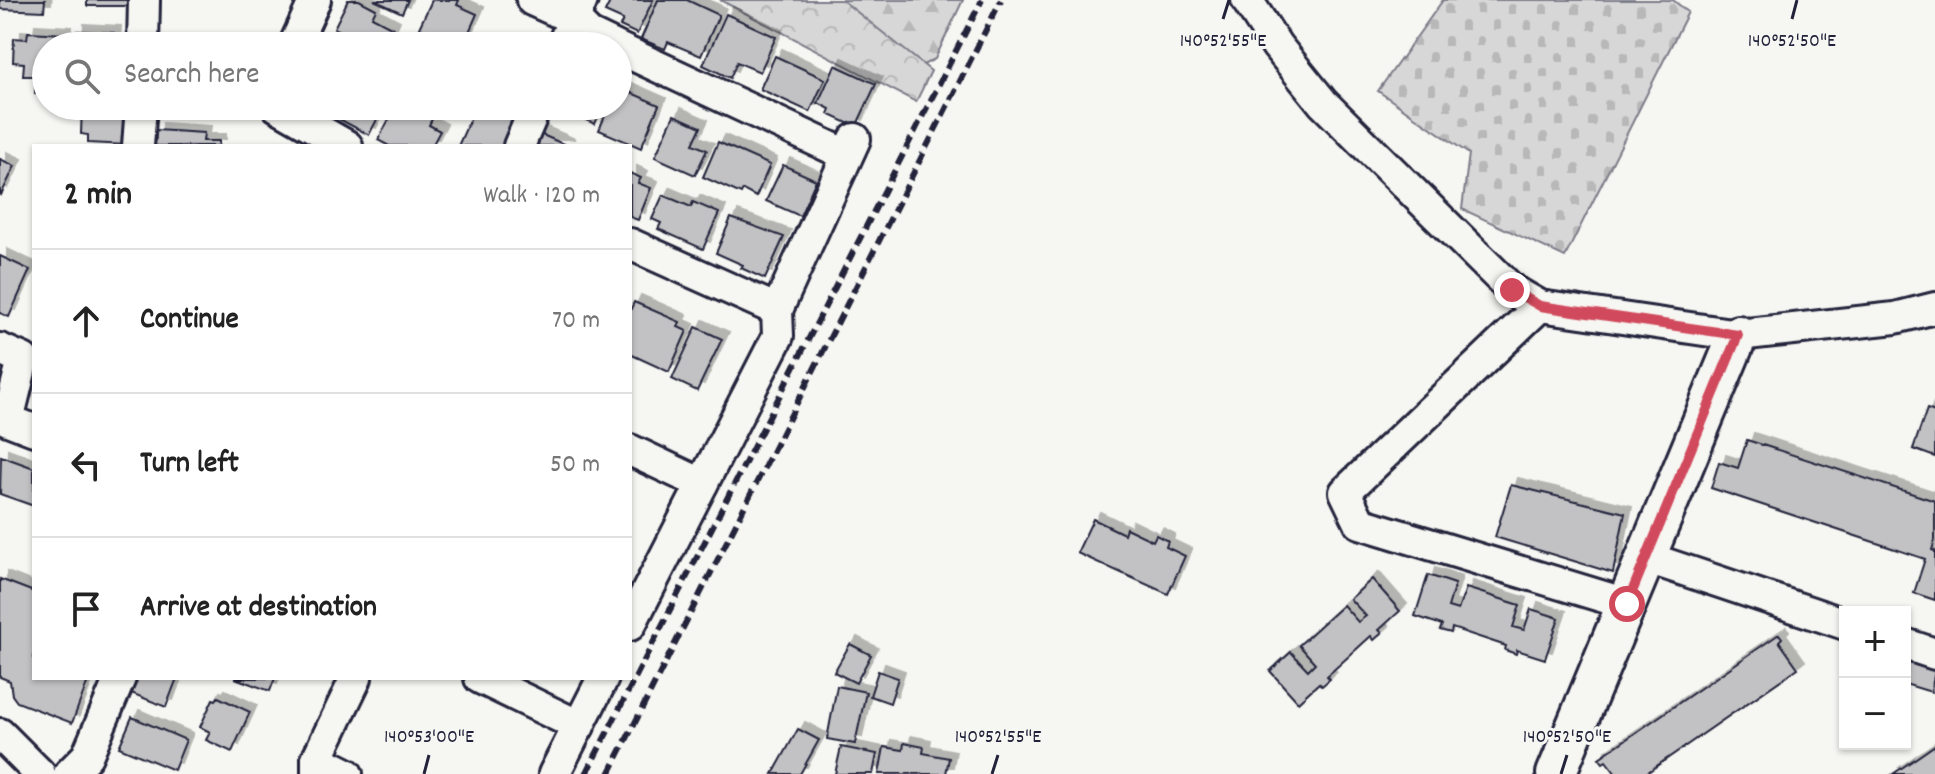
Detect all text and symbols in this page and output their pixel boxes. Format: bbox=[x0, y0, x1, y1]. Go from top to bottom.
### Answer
text: 140°52'55"E bbox=[1180, 28, 1266, 56]
text: 140°52'50"E bbox=[1748, 28, 1836, 56]
search box bbox=[32, 32, 632, 120]
icon: search bbox=[60, 54, 104, 98]
text: Search here bbox=[124, 55, 260, 98]
text: 2 min bbox=[64, 172, 132, 221]
text: Walk · 120 m bbox=[483, 178, 600, 215]
route end bbox=[1494, 272, 1530, 308]
icon: ahead bbox=[64, 299, 108, 343]
text: Continue bbox=[140, 300, 239, 343]
text: 70 m bbox=[552, 303, 600, 340]
icon: left bbox=[64, 443, 108, 487]
text: Turn left bbox=[140, 444, 239, 487]
text: 50 m bbox=[550, 447, 600, 484]
route start bbox=[1609, 586, 1645, 622]
icon: arrive bbox=[64, 587, 108, 631]
text: Arrive at destination bbox=[140, 588, 377, 631]
map controls bbox=[1839, 606, 1911, 750]
button: + bbox=[1839, 606, 1911, 678]
button: − bbox=[1839, 678, 1911, 750]
text: 140°53'00"E bbox=[384, 724, 474, 752]
text: 140°52'55"E bbox=[955, 724, 1041, 752]
text: 140°52'50"E bbox=[1523, 724, 1611, 752]

